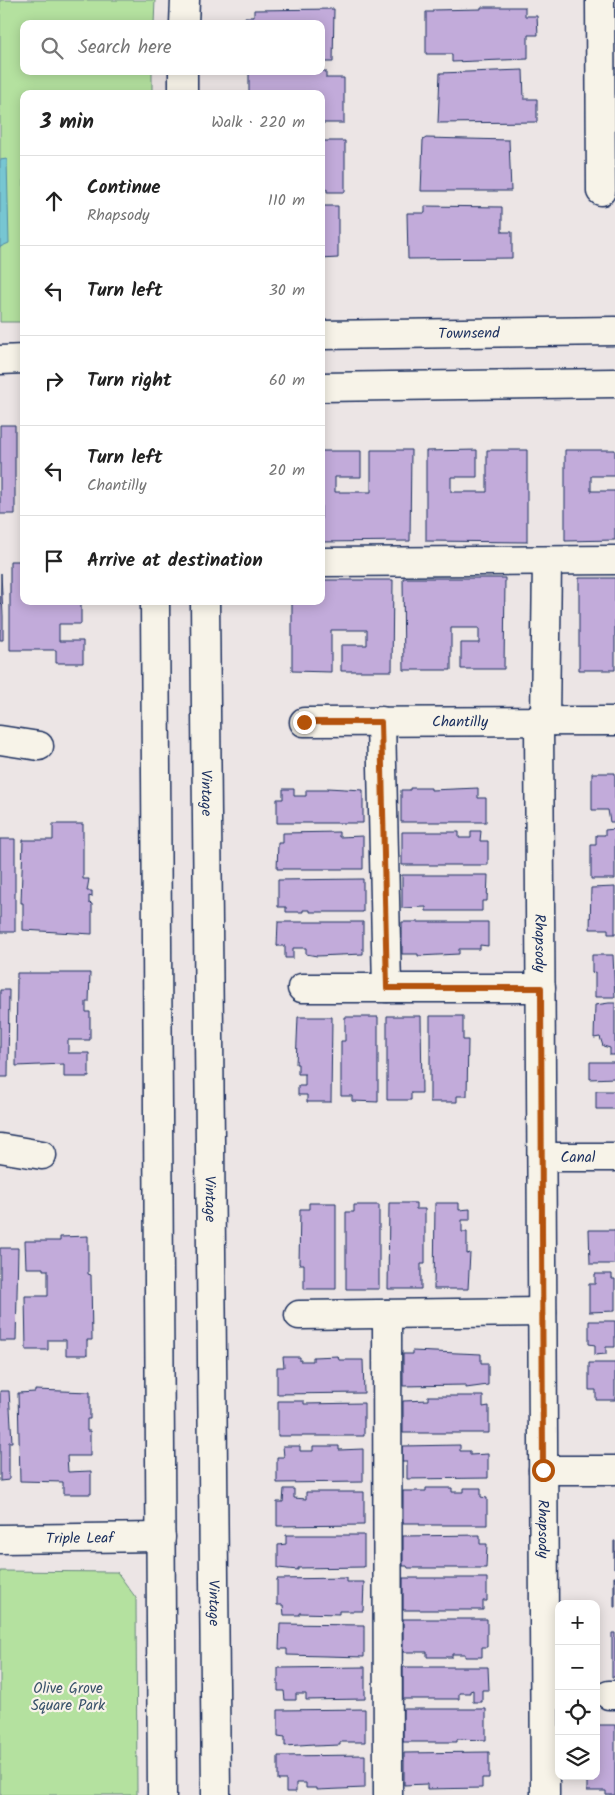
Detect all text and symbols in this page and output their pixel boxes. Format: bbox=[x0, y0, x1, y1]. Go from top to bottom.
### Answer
search box bbox=[20, 20, 325, 75]
text: Search here bbox=[78, 33, 172, 63]
icon: search bbox=[38, 34, 66, 62]
text: 3 min bbox=[40, 106, 94, 139]
text: Walk · 220 m bbox=[211, 110, 305, 135]
text: Continue bbox=[87, 173, 160, 203]
icon: ahead bbox=[40, 187, 68, 215]
text: 110 m bbox=[268, 188, 305, 213]
text: Rhapsody bbox=[87, 203, 150, 228]
text: Turn left bbox=[87, 276, 162, 306]
icon: left bbox=[40, 277, 68, 305]
text: 30 m bbox=[269, 278, 305, 303]
street label: Townsend bbox=[438, 322, 500, 346]
text: Turn right bbox=[87, 366, 172, 396]
icon: right bbox=[40, 367, 68, 395]
text: 60 m bbox=[269, 368, 305, 393]
text: Turn left bbox=[87, 443, 162, 473]
icon: left bbox=[40, 457, 68, 485]
text: 20 m bbox=[269, 458, 305, 483]
text: Chantilly bbox=[87, 473, 147, 498]
text: Arrive at destination bbox=[87, 546, 263, 576]
icon: arrive bbox=[40, 547, 68, 575]
street label: Chantilly bbox=[432, 710, 489, 735]
route end bbox=[293, 711, 316, 734]
street label: Vintage bbox=[194, 770, 218, 817]
street label: Rhapsody bbox=[527, 914, 551, 973]
street label: Canal bbox=[561, 1146, 596, 1170]
street label: Vintage bbox=[197, 1176, 222, 1222]
route start bbox=[532, 1459, 555, 1482]
street label: Rhapsody bbox=[530, 1500, 555, 1559]
street label: Triple Leaf bbox=[46, 1527, 115, 1551]
street label: Vintage bbox=[201, 1580, 225, 1626]
map controls bbox=[555, 1600, 600, 1780]
button: + bbox=[555, 1600, 600, 1645]
button: − bbox=[555, 1645, 600, 1690]
park label: Olive Grove Square Park bbox=[31, 1677, 106, 1718]
button: locate bbox=[555, 1690, 600, 1735]
button: layers bbox=[555, 1735, 600, 1780]

